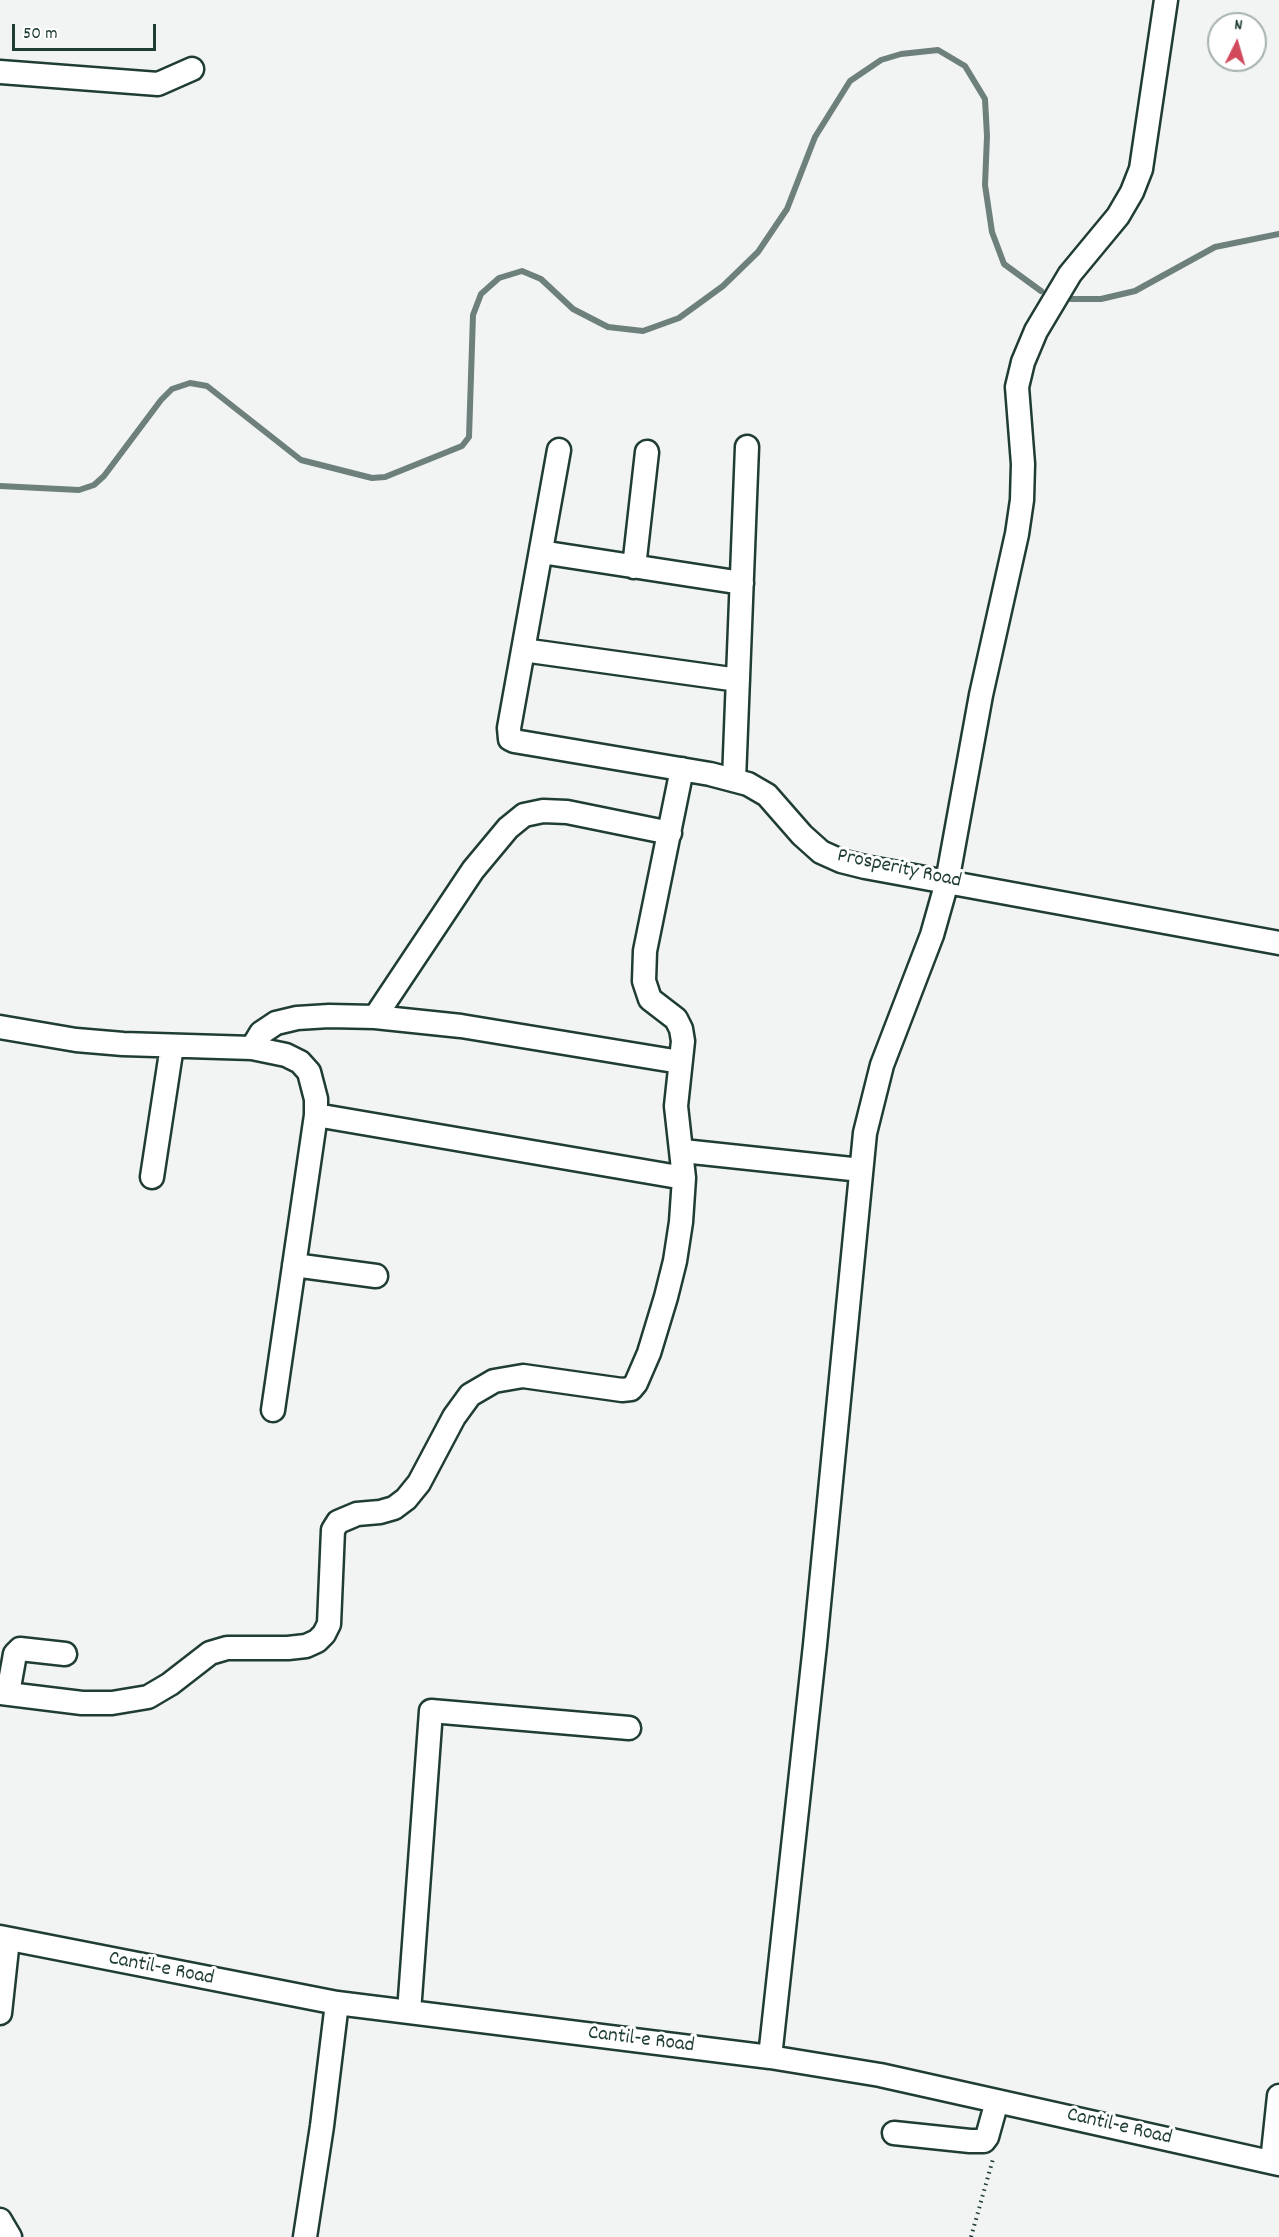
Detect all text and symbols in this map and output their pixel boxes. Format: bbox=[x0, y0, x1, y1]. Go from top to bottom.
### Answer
scale bar bbox=[15, 12, 159, 50]
north arrow bbox=[1207, 12, 1267, 72]
text: N bbox=[1233, 14, 1243, 37]
text: 50 m bbox=[23, 22, 58, 47]
street label: Prosperity Road bbox=[835, 845, 963, 895]
street label: Cantil-e Road bbox=[106, 1947, 216, 1993]
street label: Cantil-e Road bbox=[586, 2022, 696, 2060]
street label: Cantil-e Road bbox=[1064, 2104, 1174, 2152]

